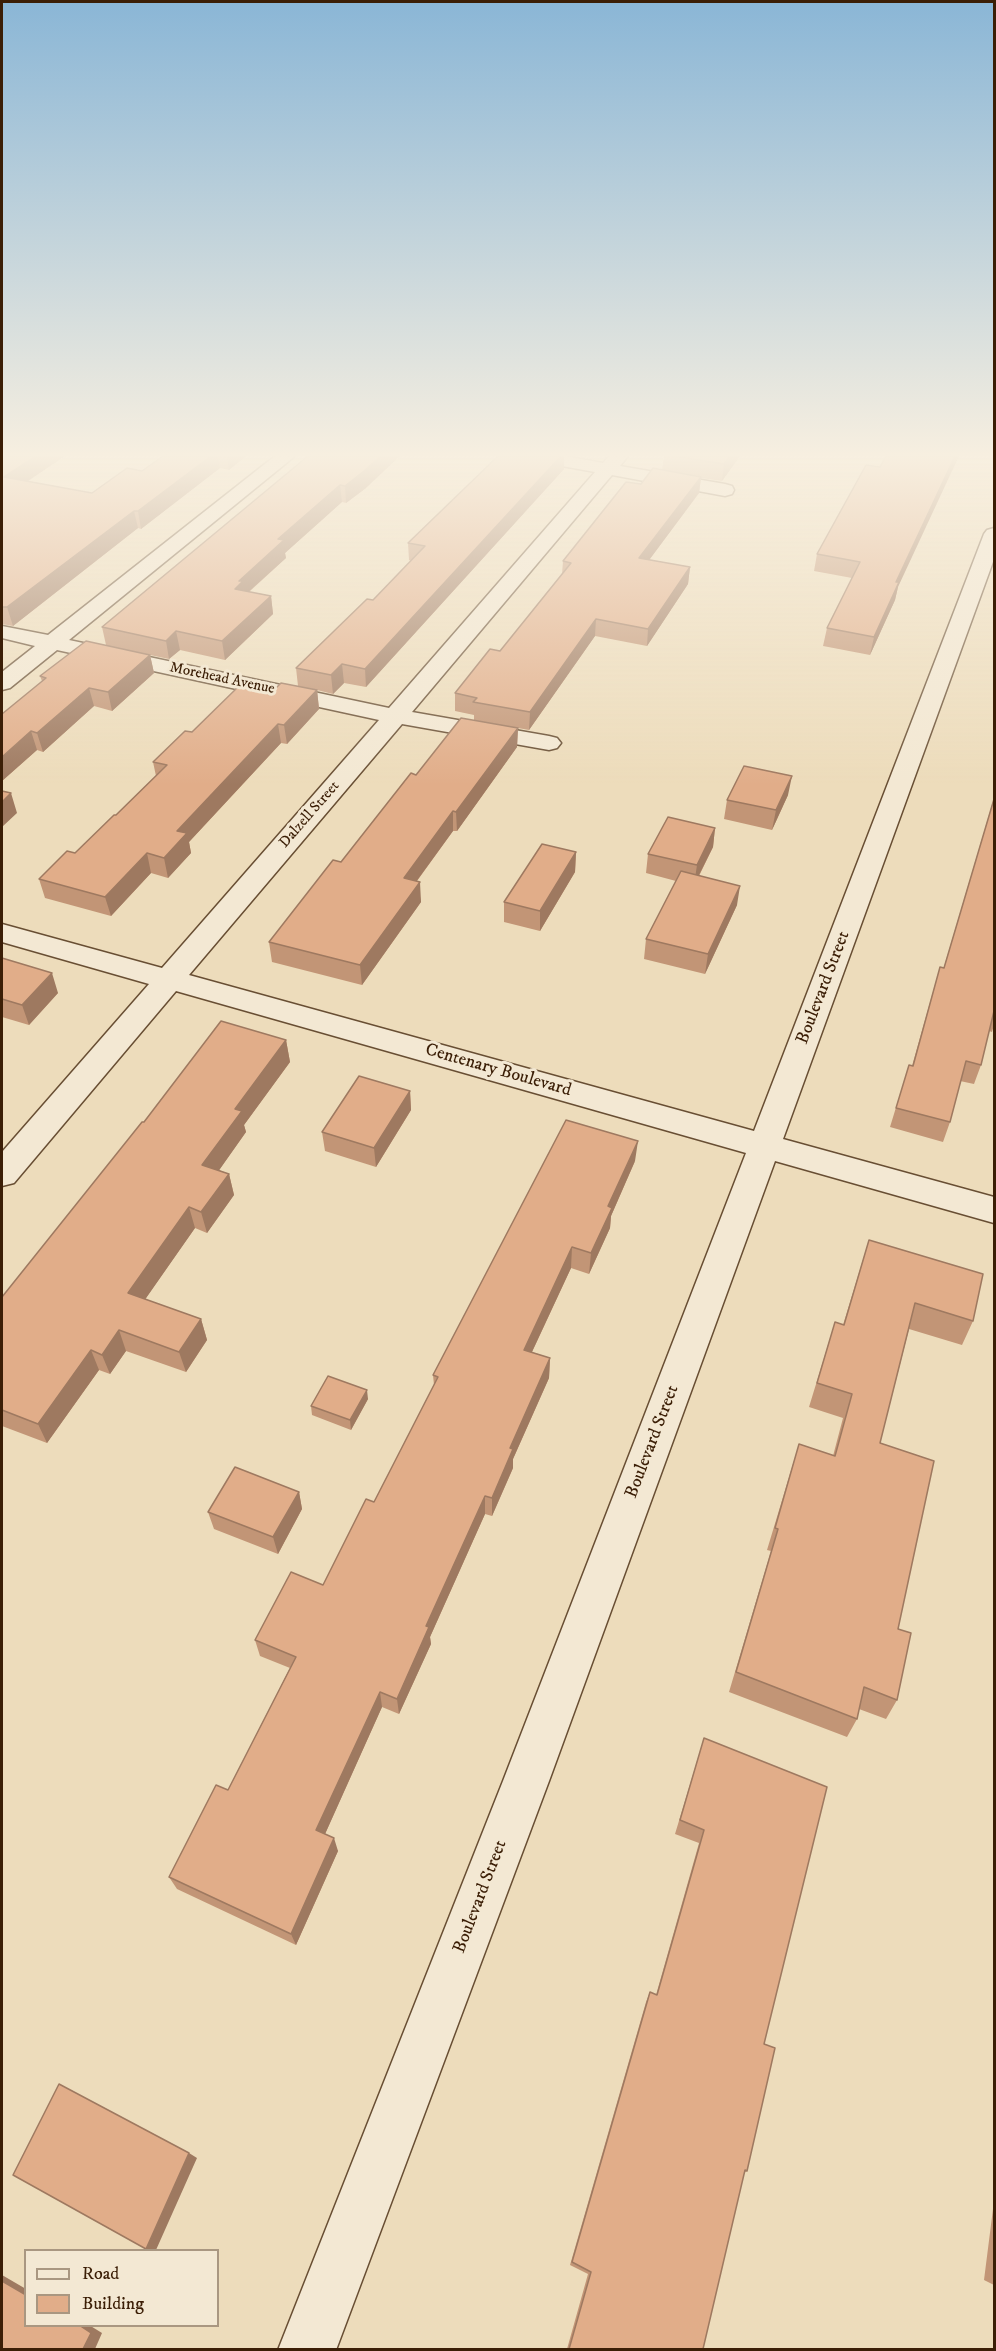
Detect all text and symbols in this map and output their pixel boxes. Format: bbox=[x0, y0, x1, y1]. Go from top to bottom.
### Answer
street label: Morehead Avenue bbox=[168, 659, 276, 699]
street label: Dalzell Street bbox=[276, 778, 344, 852]
street label: Boulevard Street bbox=[793, 928, 855, 1048]
street label: Centenary Boulevard bbox=[422, 1040, 574, 1102]
street label: Boulevard Street bbox=[622, 1382, 684, 1502]
street label: Boulevard Street bbox=[450, 1837, 512, 1957]
legend bbox=[24, 2249, 219, 2327]
text: Road bbox=[82, 2263, 119, 2285]
text: Building bbox=[82, 2293, 144, 2315]

